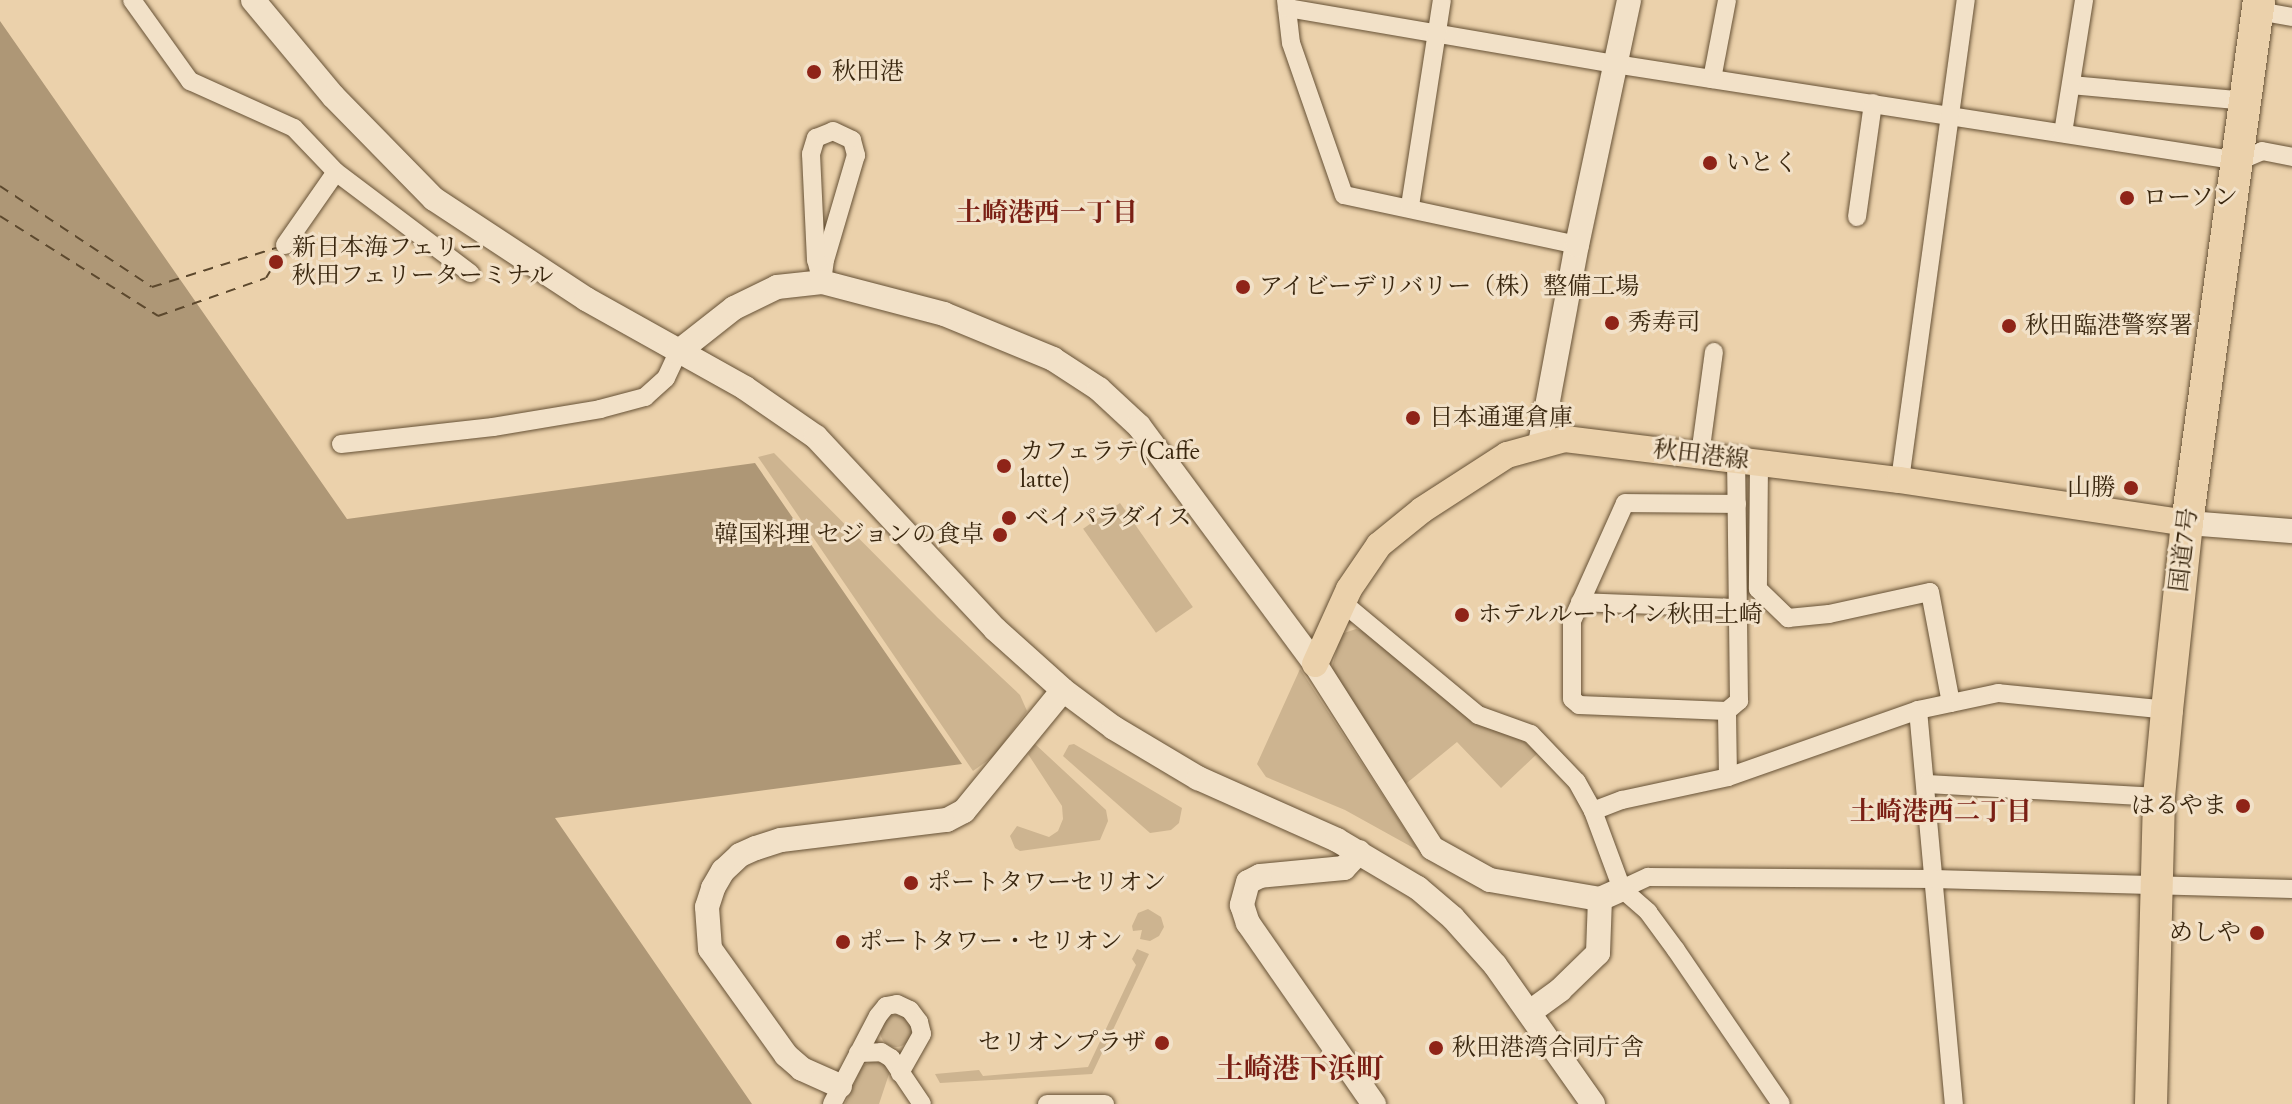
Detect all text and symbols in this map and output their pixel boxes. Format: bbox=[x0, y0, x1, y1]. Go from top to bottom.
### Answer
place label: 秋田港 bbox=[832, 58, 904, 86]
marker: 秋田港 bbox=[803, 61, 825, 83]
place label: いとく bbox=[1726, 149, 1798, 177]
marker: いとく bbox=[1701, 154, 1719, 172]
place label: ローソン bbox=[2143, 184, 2239, 212]
marker: ローソン bbox=[2118, 189, 2136, 207]
district label: 土崎港西一丁目 bbox=[956, 197, 1138, 229]
place label: 新日本海フェリー 秋田フェリーターミナル bbox=[292, 234, 556, 290]
marker: 新日本海フェリー 秋田フェリーターミナル bbox=[267, 253, 285, 271]
place label: アイビーデリバリー（株）整備工場 bbox=[1259, 273, 1642, 301]
marker: アイビーデリバリー（株）整備工場 bbox=[1234, 278, 1252, 296]
place label: 秀寿司 bbox=[1628, 309, 1700, 337]
place label: 秋田臨港警察署 bbox=[2025, 312, 2193, 340]
marker: 秀寿司 bbox=[1603, 314, 1621, 332]
marker: 秋田臨港警察署 bbox=[2000, 317, 2018, 335]
place label: 日本通運倉庫 bbox=[1429, 404, 1573, 432]
marker: 日本通運倉庫 bbox=[1404, 409, 1422, 427]
street label: 秋田港線 bbox=[1652, 435, 1750, 475]
place label: カフェラテ(Caffe latte) bbox=[1020, 438, 1202, 494]
marker: カフェラテ(Caffe latte) bbox=[995, 457, 1013, 475]
place label: 山勝 bbox=[2067, 474, 2115, 502]
marker: 山勝 bbox=[2122, 479, 2140, 497]
place label: ベイパラダイス bbox=[1025, 504, 1193, 532]
street label: 国道7号 bbox=[2165, 506, 2203, 594]
marker: ベイパラダイス bbox=[1000, 509, 1018, 527]
place label: 韓国料理 セジョンの食卓 bbox=[714, 521, 984, 549]
marker: 韓国料理 セジョンの食卓 bbox=[991, 526, 1009, 544]
place label: ホテルルートイン秋田土崎 bbox=[1478, 601, 1766, 629]
marker: ホテルルートイン秋田土崎 bbox=[1453, 606, 1471, 624]
place label: はるやま bbox=[2131, 792, 2227, 820]
district label: 土崎港西二丁目 bbox=[1850, 796, 2032, 828]
marker: はるやま bbox=[2234, 797, 2252, 815]
place label: ポートタワーセリオン bbox=[927, 869, 1167, 897]
marker: ポートタワーセリオン bbox=[902, 874, 920, 892]
place label: めしや bbox=[2169, 919, 2241, 947]
marker: めしや bbox=[2248, 924, 2266, 942]
place label: ポートタワー・セリオン bbox=[859, 928, 1123, 956]
marker: ポートタワー・セリオン bbox=[834, 933, 852, 951]
place label: セリオンプラザ bbox=[978, 1029, 1146, 1057]
marker: セリオンプラザ bbox=[1153, 1034, 1171, 1052]
place label: 秋田港湾合同庁舎 bbox=[1452, 1034, 1644, 1062]
marker: 秋田港湾合同庁舎 bbox=[1427, 1039, 1445, 1057]
district label: 土崎港下浜町 bbox=[1216, 1052, 1384, 1086]

